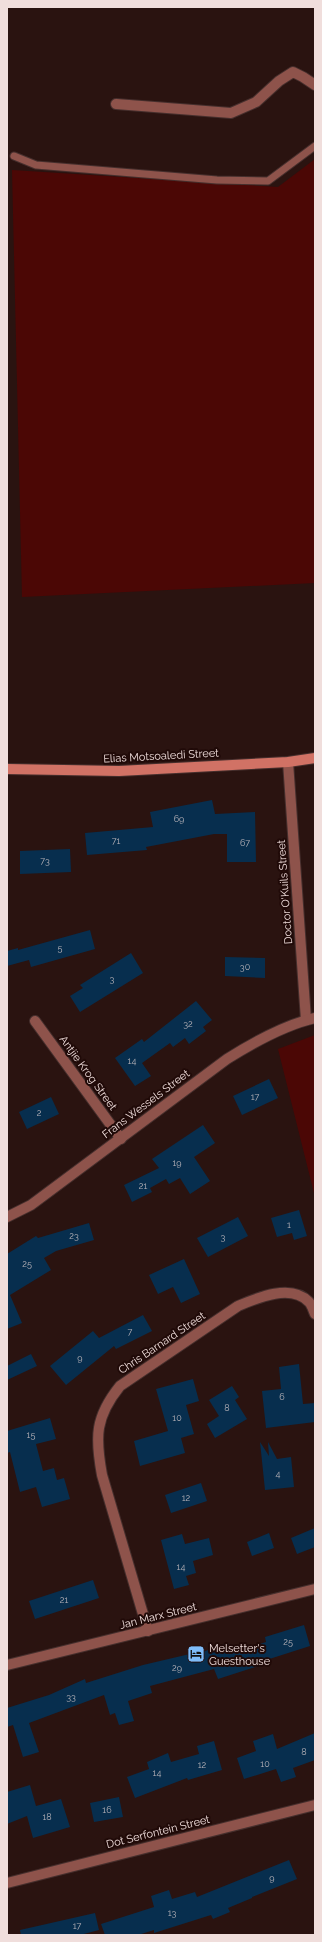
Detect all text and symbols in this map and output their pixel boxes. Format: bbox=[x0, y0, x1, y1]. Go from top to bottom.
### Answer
street label: Elias Motsoaledi Street bbox=[103, 746, 219, 766]
house number: 69 bbox=[174, 814, 184, 824]
house number: 71 bbox=[112, 836, 120, 846]
house number: 67 bbox=[240, 838, 250, 848]
street label: Doctor O'Kuils Street bbox=[275, 839, 295, 945]
house number: 73 bbox=[40, 856, 50, 866]
house number: 5 bbox=[58, 943, 63, 953]
house number: 30 bbox=[240, 962, 251, 972]
house number: 3 bbox=[110, 974, 115, 984]
house number: 32 bbox=[183, 1019, 193, 1029]
street label: Antjie Krog Street bbox=[57, 1033, 120, 1113]
house number: 14 bbox=[128, 1056, 136, 1066]
street label: Frans Wessels Street bbox=[100, 1067, 192, 1141]
house number: 17 bbox=[251, 1092, 259, 1102]
house number: 2 bbox=[37, 1108, 42, 1118]
house number: 19 bbox=[172, 1158, 182, 1168]
house number: 21 bbox=[139, 1181, 147, 1191]
house number: 1 bbox=[287, 1220, 291, 1230]
house number: 23 bbox=[69, 1231, 79, 1241]
house number: 3 bbox=[221, 1232, 226, 1242]
house number: 25 bbox=[22, 1259, 32, 1269]
street label: Chris Barnard Street bbox=[116, 1309, 208, 1377]
house number: 7 bbox=[128, 1327, 133, 1337]
house number: 9 bbox=[77, 1353, 83, 1363]
house number: 6 bbox=[279, 1392, 285, 1402]
house number: 8 bbox=[224, 1403, 230, 1413]
house number: 10 bbox=[172, 1413, 182, 1423]
house number: 15 bbox=[27, 1430, 35, 1440]
house number: 4 bbox=[276, 1469, 281, 1479]
house number: 12 bbox=[182, 1493, 191, 1503]
house number: 14 bbox=[177, 1562, 185, 1572]
house number: 21 bbox=[60, 1595, 68, 1605]
street label: Jan Marx Street bbox=[118, 1600, 198, 1632]
house number: 25 bbox=[283, 1637, 293, 1647]
place label: Melsetter's Guesthouse bbox=[209, 1642, 271, 1668]
hotel icon: Melsetter's Guesthouse bbox=[186, 1644, 206, 1664]
house number: 29 bbox=[172, 1663, 182, 1673]
house number: 33 bbox=[66, 1692, 76, 1702]
house number: 8 bbox=[301, 1747, 307, 1757]
house number: 10 bbox=[260, 1759, 270, 1769]
house number: 12 bbox=[198, 1760, 207, 1770]
house number: 14 bbox=[153, 1768, 161, 1778]
house number: 16 bbox=[102, 1805, 112, 1815]
house number: 18 bbox=[42, 1812, 52, 1822]
street label: Dot Serfontein Street bbox=[105, 1813, 211, 1851]
house number: 9 bbox=[269, 1873, 275, 1883]
house number: 13 bbox=[168, 1908, 177, 1918]
house number: 17 bbox=[73, 1921, 81, 1931]

